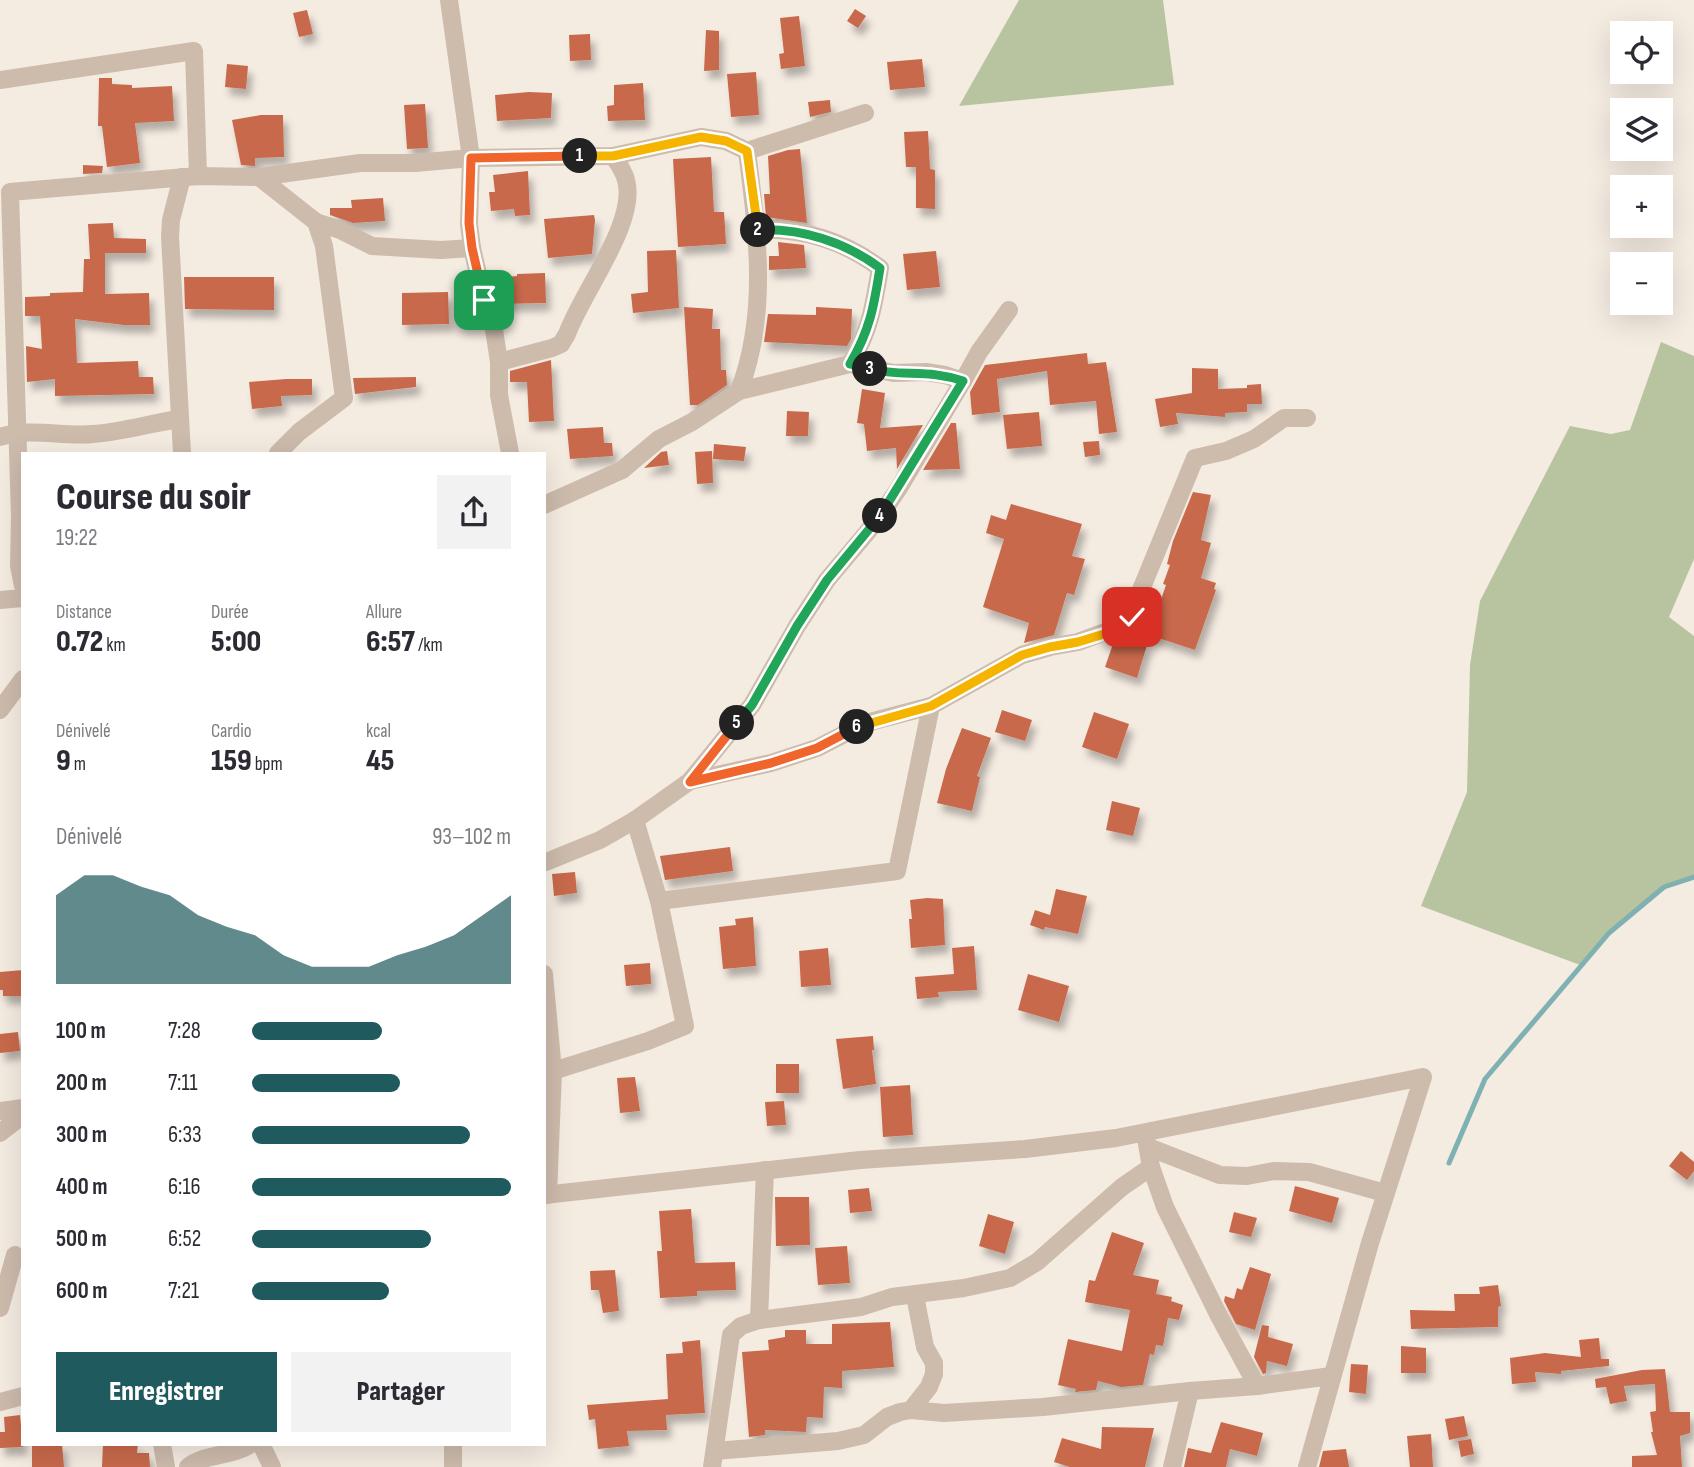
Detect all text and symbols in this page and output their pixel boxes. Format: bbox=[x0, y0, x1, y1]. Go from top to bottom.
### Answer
map controls bbox=[1610, 21, 1673, 315]
button: locate bbox=[1610, 21, 1673, 84]
button: layers bbox=[1610, 98, 1673, 161]
pin: 1 bbox=[562, 138, 598, 174]
text: 1 bbox=[576, 144, 583, 167]
button: + bbox=[1610, 175, 1673, 238]
pin: 2 bbox=[740, 212, 776, 247]
text: 2 bbox=[753, 218, 762, 241]
button: − bbox=[1610, 252, 1673, 315]
pin bbox=[454, 270, 514, 330]
icon: arrive bbox=[465, 281, 503, 319]
pin: 3 bbox=[852, 352, 888, 386]
text: 3 bbox=[865, 357, 874, 380]
text: Course du soir bbox=[56, 475, 251, 520]
button: share bbox=[437, 475, 511, 549]
pin: 4 bbox=[862, 498, 898, 534]
text: 4 bbox=[875, 504, 884, 527]
text: 19:22 bbox=[56, 524, 98, 552]
pin bbox=[1102, 587, 1162, 647]
icon: check bbox=[1113, 598, 1151, 636]
text: Distance bbox=[56, 601, 112, 624]
text: Durée bbox=[211, 601, 249, 624]
text: Allure bbox=[366, 601, 402, 624]
text: 0.72 bbox=[56, 624, 103, 660]
text: 5:00 bbox=[211, 624, 261, 660]
text: 6:57 bbox=[366, 624, 415, 660]
text: km bbox=[103, 634, 126, 657]
text: /km bbox=[415, 634, 443, 657]
pin: 5 bbox=[720, 706, 754, 740]
pin: 6 bbox=[840, 710, 874, 744]
text: 5 bbox=[732, 711, 741, 734]
text: 6 bbox=[852, 715, 861, 738]
text: Dénivelé bbox=[56, 720, 111, 743]
text: Cardio bbox=[211, 720, 252, 743]
text: kcal bbox=[366, 720, 391, 743]
text: 9 bbox=[56, 743, 71, 779]
text: 159 bbox=[211, 743, 252, 779]
text: 45 bbox=[366, 743, 394, 779]
text: m bbox=[71, 753, 86, 776]
text: bpm bbox=[252, 753, 283, 776]
text: Dénivelé bbox=[56, 823, 122, 851]
text: 93–102 m bbox=[432, 823, 511, 851]
text: 100 m bbox=[56, 1017, 106, 1045]
text: 7:28 bbox=[168, 1017, 201, 1045]
text: 200 m bbox=[56, 1069, 107, 1097]
text: 7:11 bbox=[168, 1069, 198, 1097]
text: 300 m bbox=[56, 1121, 107, 1149]
text: 6:33 bbox=[168, 1121, 202, 1149]
text: 400 m bbox=[56, 1173, 107, 1201]
text: 6:16 bbox=[168, 1173, 201, 1201]
text: 500 m bbox=[56, 1225, 107, 1253]
text: 6:52 bbox=[168, 1225, 201, 1253]
text: 600 m bbox=[56, 1277, 108, 1305]
text: 7:21 bbox=[168, 1277, 199, 1305]
button: Enregistrer bbox=[56, 1352, 277, 1432]
button: Partager bbox=[291, 1352, 511, 1432]

